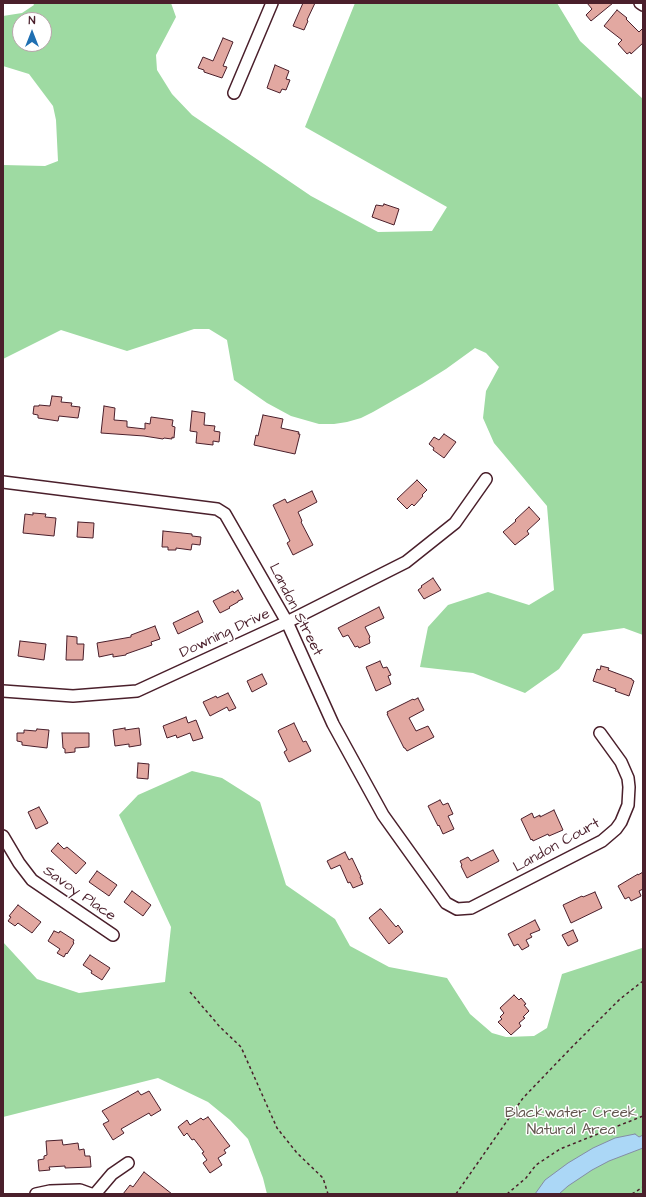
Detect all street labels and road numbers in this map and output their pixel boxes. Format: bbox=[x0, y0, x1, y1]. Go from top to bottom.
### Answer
street label: Landon Street bbox=[264, 561, 326, 659]
street label: Downing Drive bbox=[177, 605, 273, 663]
street label: Landon Court bbox=[511, 815, 603, 877]
street label: Savoy Place bbox=[39, 862, 119, 926]

